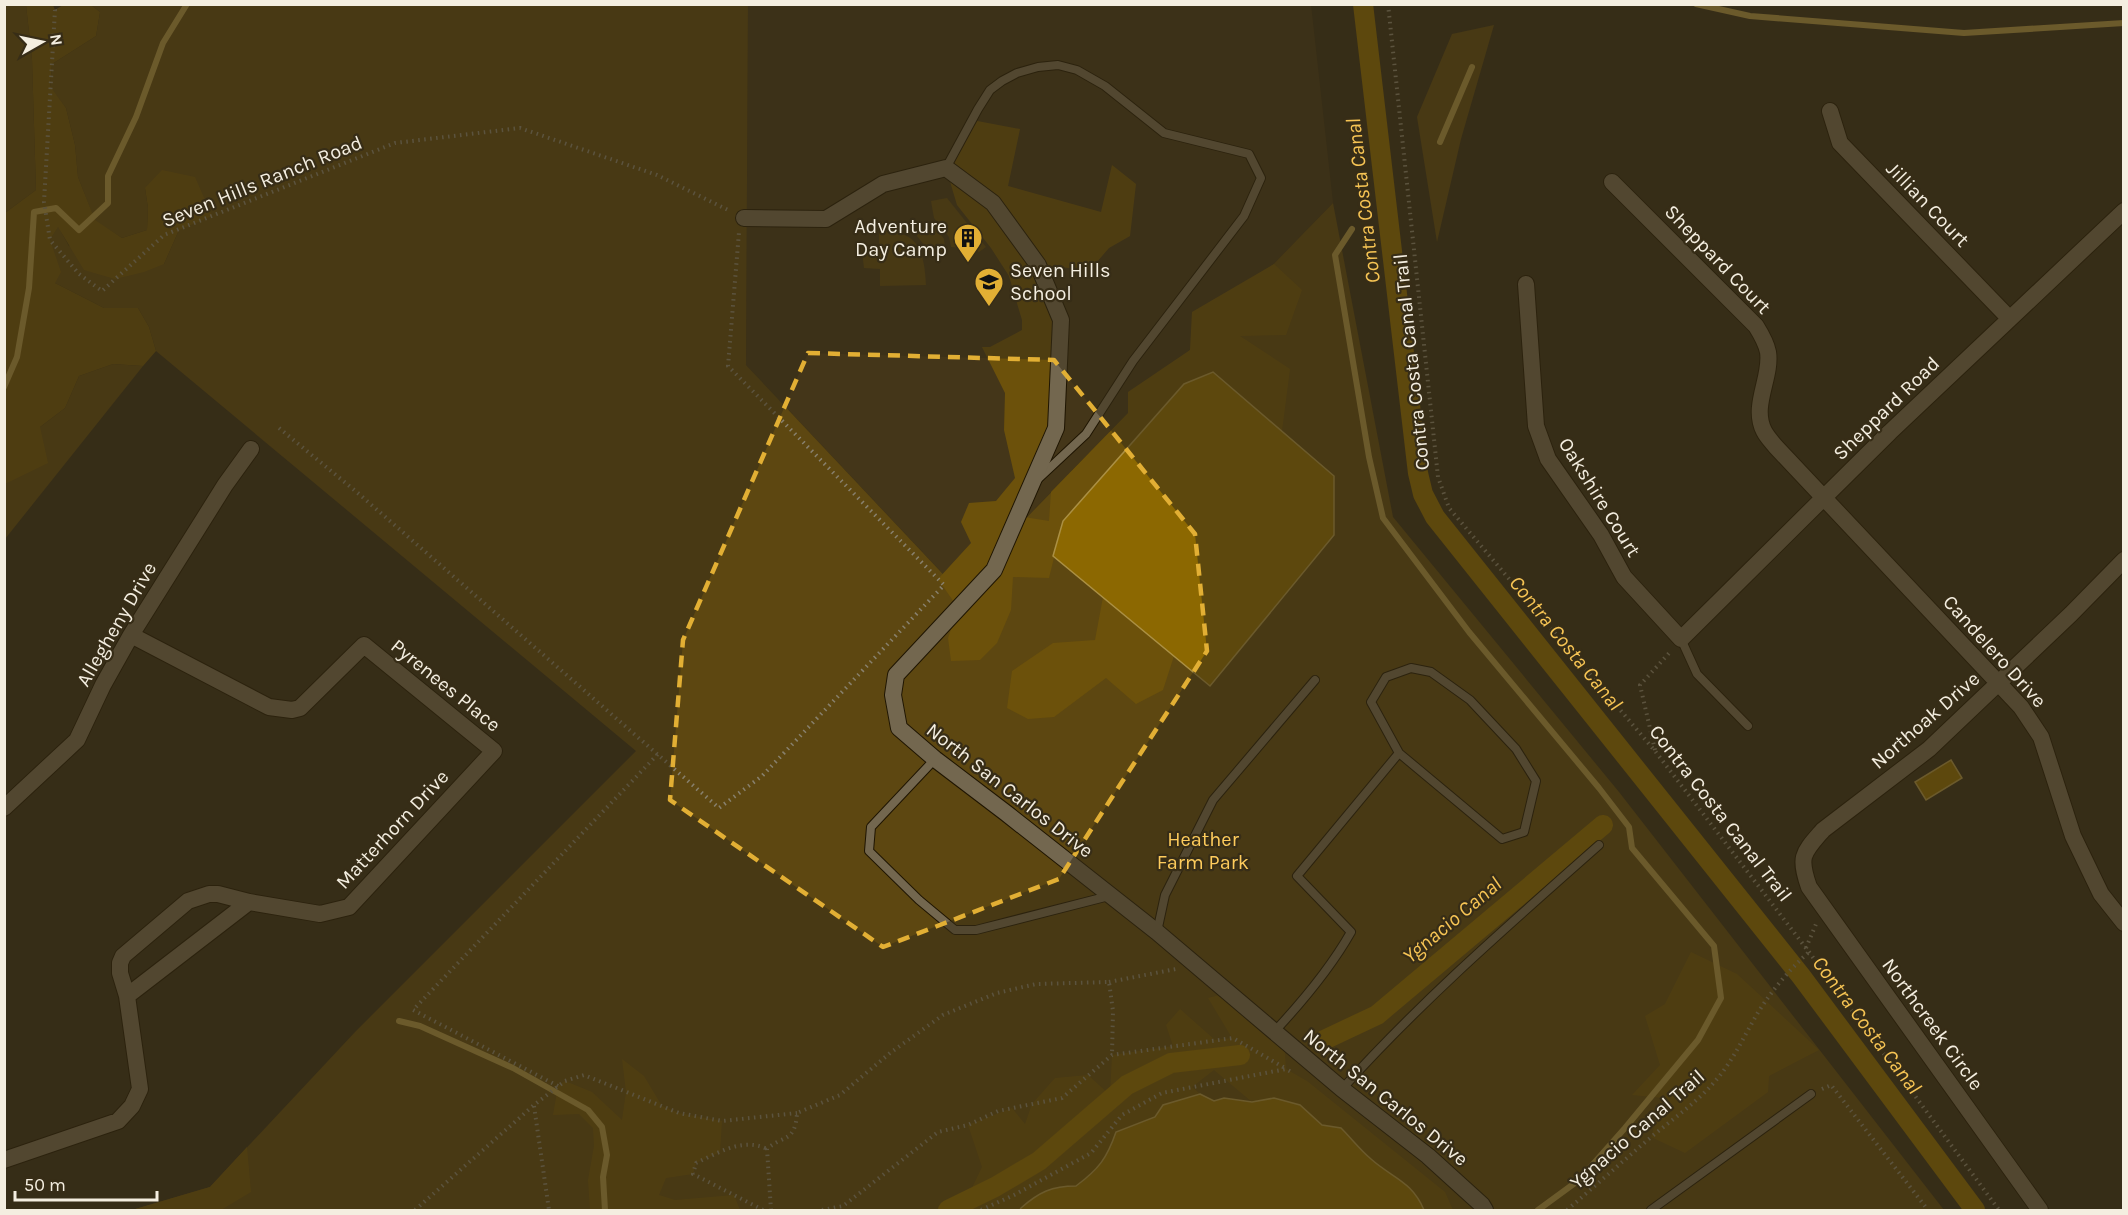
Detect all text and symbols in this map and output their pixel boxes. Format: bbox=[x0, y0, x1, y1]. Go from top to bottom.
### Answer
north arrow bbox=[12, 12, 72, 72]
text: N bbox=[46, 33, 67, 47]
water label: Contra Costa Canal bbox=[1341, 117, 1385, 285]
street label: Seven Hills Ranch Road bbox=[159, 131, 366, 232]
street label: Jillian Court bbox=[1881, 157, 1974, 252]
street label: Sheppard Court bbox=[1660, 200, 1776, 319]
place label: Adventure Day Camp bbox=[854, 215, 947, 261]
building icon: Adventure Day Camp bbox=[952, 222, 984, 264]
street label: Contra Costa Canal Trail bbox=[1389, 252, 1434, 471]
place label: Seven Hills School bbox=[1010, 259, 1111, 305]
school or university icon: Seven Hills School bbox=[973, 266, 1005, 308]
street label: Sheppard Road bbox=[1828, 352, 1944, 465]
street label: Oakshire Court bbox=[1554, 433, 1646, 561]
street label: Allegheny Drive bbox=[72, 558, 161, 690]
water label: Contra Costa Canal bbox=[1504, 571, 1628, 715]
street label: Candelero Drive bbox=[1938, 591, 2051, 712]
street label: Pyrenees Place bbox=[386, 634, 505, 737]
street label: Northoak Drive bbox=[1866, 667, 1984, 774]
street label: North San Carlos Drive bbox=[922, 718, 1098, 863]
street label: Contra Costa Canal Trail bbox=[1644, 720, 1797, 906]
street label: Matterhorn Drive bbox=[331, 765, 453, 894]
park label: Heather Farm Park bbox=[1157, 828, 1249, 874]
water label: Ygnacio Canal bbox=[1398, 872, 1506, 968]
water label: Contra Costa Canal bbox=[1807, 951, 1927, 1099]
street label: Northcreek Circle bbox=[1877, 954, 1988, 1095]
street label: North San Carlos Drive bbox=[1299, 1024, 1473, 1171]
street label: Ygnacio Canal Trail bbox=[1565, 1065, 1709, 1194]
scale bar bbox=[15, 1164, 158, 1202]
text: 50 m bbox=[24, 1174, 66, 1196]

